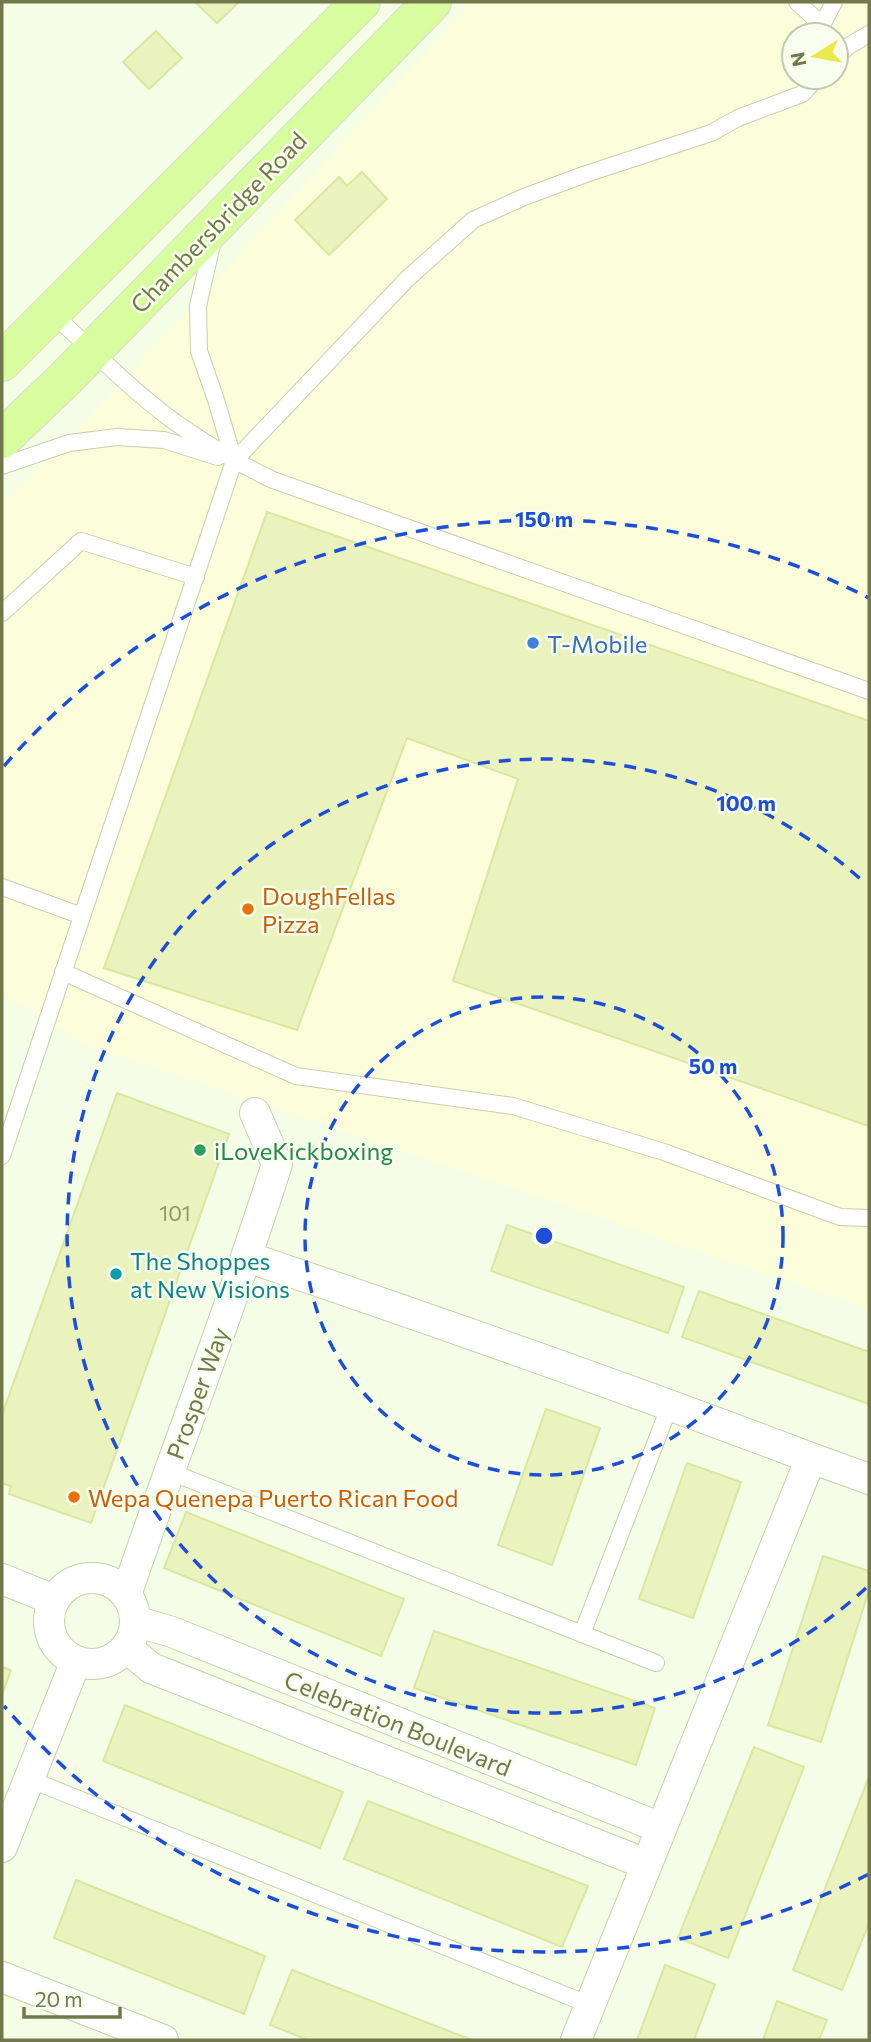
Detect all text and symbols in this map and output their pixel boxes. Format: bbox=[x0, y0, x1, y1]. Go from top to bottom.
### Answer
north arrow bbox=[780, 21, 850, 91]
text: N bbox=[785, 50, 810, 69]
street label: Chambersbridge Road bbox=[124, 125, 312, 319]
text: 150 m bbox=[515, 506, 573, 531]
place label: T-Mobile bbox=[547, 629, 647, 658]
marker: T-Mobile bbox=[525, 635, 541, 651]
text: 100 m bbox=[716, 790, 776, 815]
place label: DoughFellas Pizza bbox=[262, 881, 396, 938]
marker: DoughFellas Pizza bbox=[240, 901, 256, 917]
text: 50 m bbox=[689, 1053, 737, 1078]
place label: iLoveKickboxing bbox=[214, 1136, 393, 1165]
marker: iLoveKickboxing bbox=[192, 1142, 208, 1158]
house number: 101 bbox=[159, 1200, 191, 1225]
centre of rings bbox=[532, 1224, 556, 1248]
place label: The Shoppes at New Visions bbox=[130, 1246, 290, 1303]
marker: The Shoppes at New Visions bbox=[108, 1266, 124, 1282]
street label: Prosper Way bbox=[160, 1323, 234, 1463]
place label: Wepa Quenepa Puerto Rican Food bbox=[88, 1483, 458, 1512]
marker: Wepa Quenepa Puerto Rican Food bbox=[66, 1489, 82, 1505]
street label: Celebration Boulevard bbox=[280, 1664, 516, 1782]
scale bar bbox=[24, 1976, 121, 2020]
text: 20 m bbox=[35, 1986, 83, 2011]

